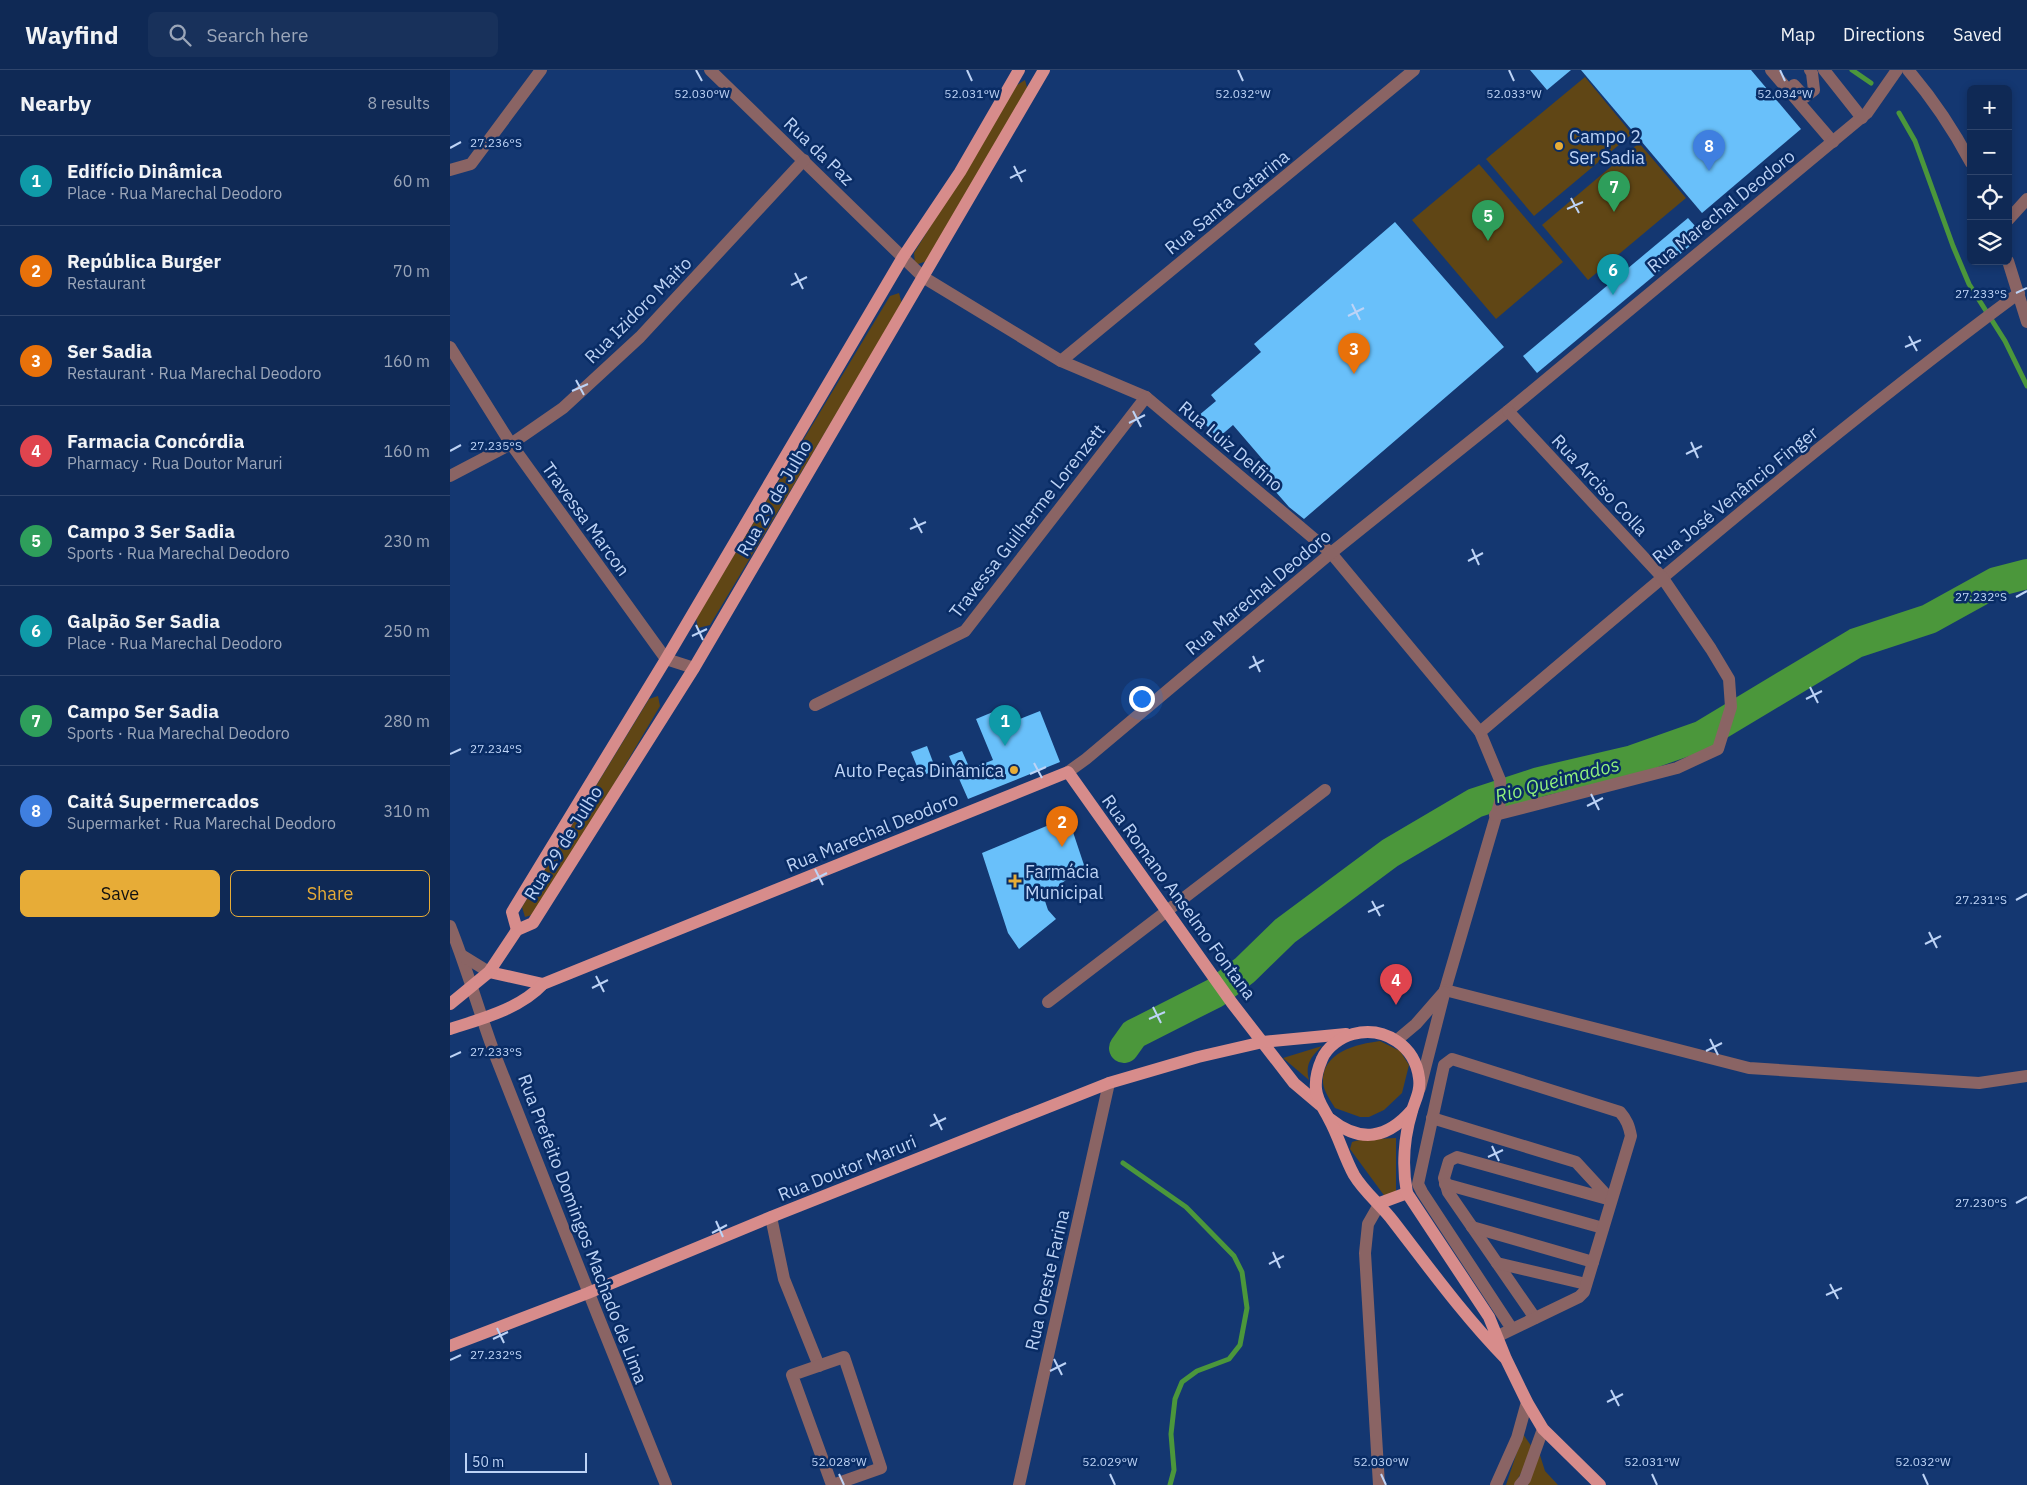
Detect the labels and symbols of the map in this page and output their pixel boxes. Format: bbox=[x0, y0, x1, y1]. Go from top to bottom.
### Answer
text: 52.030°W bbox=[674, 86, 730, 101]
text: 52.031°W bbox=[944, 86, 1000, 101]
text: 52.032°W bbox=[1215, 86, 1271, 101]
text: 52.033°W bbox=[1486, 86, 1542, 101]
text: 52.034°W bbox=[1757, 86, 1813, 101]
street label: Rua da Paz bbox=[779, 112, 859, 190]
place label: Campo 2 Ser Sadia bbox=[1569, 125, 1645, 169]
pin: 8 bbox=[1693, 130, 1725, 171]
text: 27.236°S bbox=[470, 135, 522, 150]
marker: Campo 2 Ser Sadia bbox=[1553, 140, 1565, 152]
street label: Rua Santa Catarina bbox=[1160, 144, 1294, 259]
street label: Rua Marechal Deodoro bbox=[1642, 144, 1800, 278]
pin: 7 bbox=[1598, 171, 1630, 212]
pin: 5 bbox=[1472, 200, 1504, 241]
street label: Rua Izidoro Maito bbox=[580, 252, 696, 368]
pin: 6 bbox=[1597, 254, 1629, 295]
text: 27.233°S bbox=[1955, 286, 2007, 301]
pin: 3 bbox=[1338, 333, 1370, 374]
street label: Rua Luiz Delfino bbox=[1174, 396, 1288, 496]
street label: Travessa Guilherme Lorenzett bbox=[944, 419, 1110, 623]
street label: Rua José Venâncio Finger bbox=[1647, 421, 1823, 569]
street label: Rua Arciso Colla bbox=[1547, 429, 1653, 541]
street label: Rua 29 de Julho bbox=[731, 436, 817, 560]
text: 27.235°S bbox=[470, 438, 522, 453]
street label: Travessa Marcon bbox=[537, 457, 635, 581]
street label: Rua Marechal Deodoro bbox=[1180, 524, 1336, 660]
text: 27.232°S bbox=[1955, 589, 2007, 604]
your location bbox=[1129, 686, 1155, 712]
pin: 1 bbox=[989, 705, 1021, 746]
text: 27.234°S bbox=[470, 741, 522, 756]
water label: Rio Queimados bbox=[1492, 752, 1622, 808]
place label: Auto Peças Dinâmica bbox=[834, 759, 1004, 782]
marker: Auto Peças Dinâmica bbox=[1008, 764, 1020, 776]
street label: Rua 29 de Julho bbox=[519, 782, 607, 904]
street label: Rua Marechal Deodoro bbox=[783, 787, 961, 877]
street label: Rua Romano Anselmo Fontana bbox=[1097, 790, 1261, 1004]
pin: 2 bbox=[1046, 806, 1078, 847]
place label: Farmácia Municipal bbox=[1025, 860, 1103, 904]
marker: Farmácia Municipal bbox=[1009, 875, 1021, 887]
text: 27.231°S bbox=[1955, 892, 2007, 907]
pin: 4 bbox=[1380, 964, 1412, 1005]
text: 27.233°S bbox=[470, 1044, 522, 1059]
street label: Rua Prefeito Domingos Machado de Lima bbox=[513, 1071, 653, 1387]
street label: Rua Doutor Maruri bbox=[774, 1130, 920, 1206]
text: 27.230°S bbox=[1955, 1195, 2007, 1210]
street label: Rua Oreste Farina bbox=[1020, 1207, 1074, 1353]
text: 27.232°S bbox=[470, 1347, 522, 1362]
scale bar bbox=[465, 1450, 588, 1473]
text: 52.028°W bbox=[811, 1454, 867, 1469]
text: 52.029°W bbox=[1082, 1454, 1138, 1469]
text: 52.030°W bbox=[1353, 1454, 1409, 1469]
text: 52.031°W bbox=[1624, 1454, 1680, 1469]
text: 52.032°W bbox=[1895, 1454, 1951, 1469]

